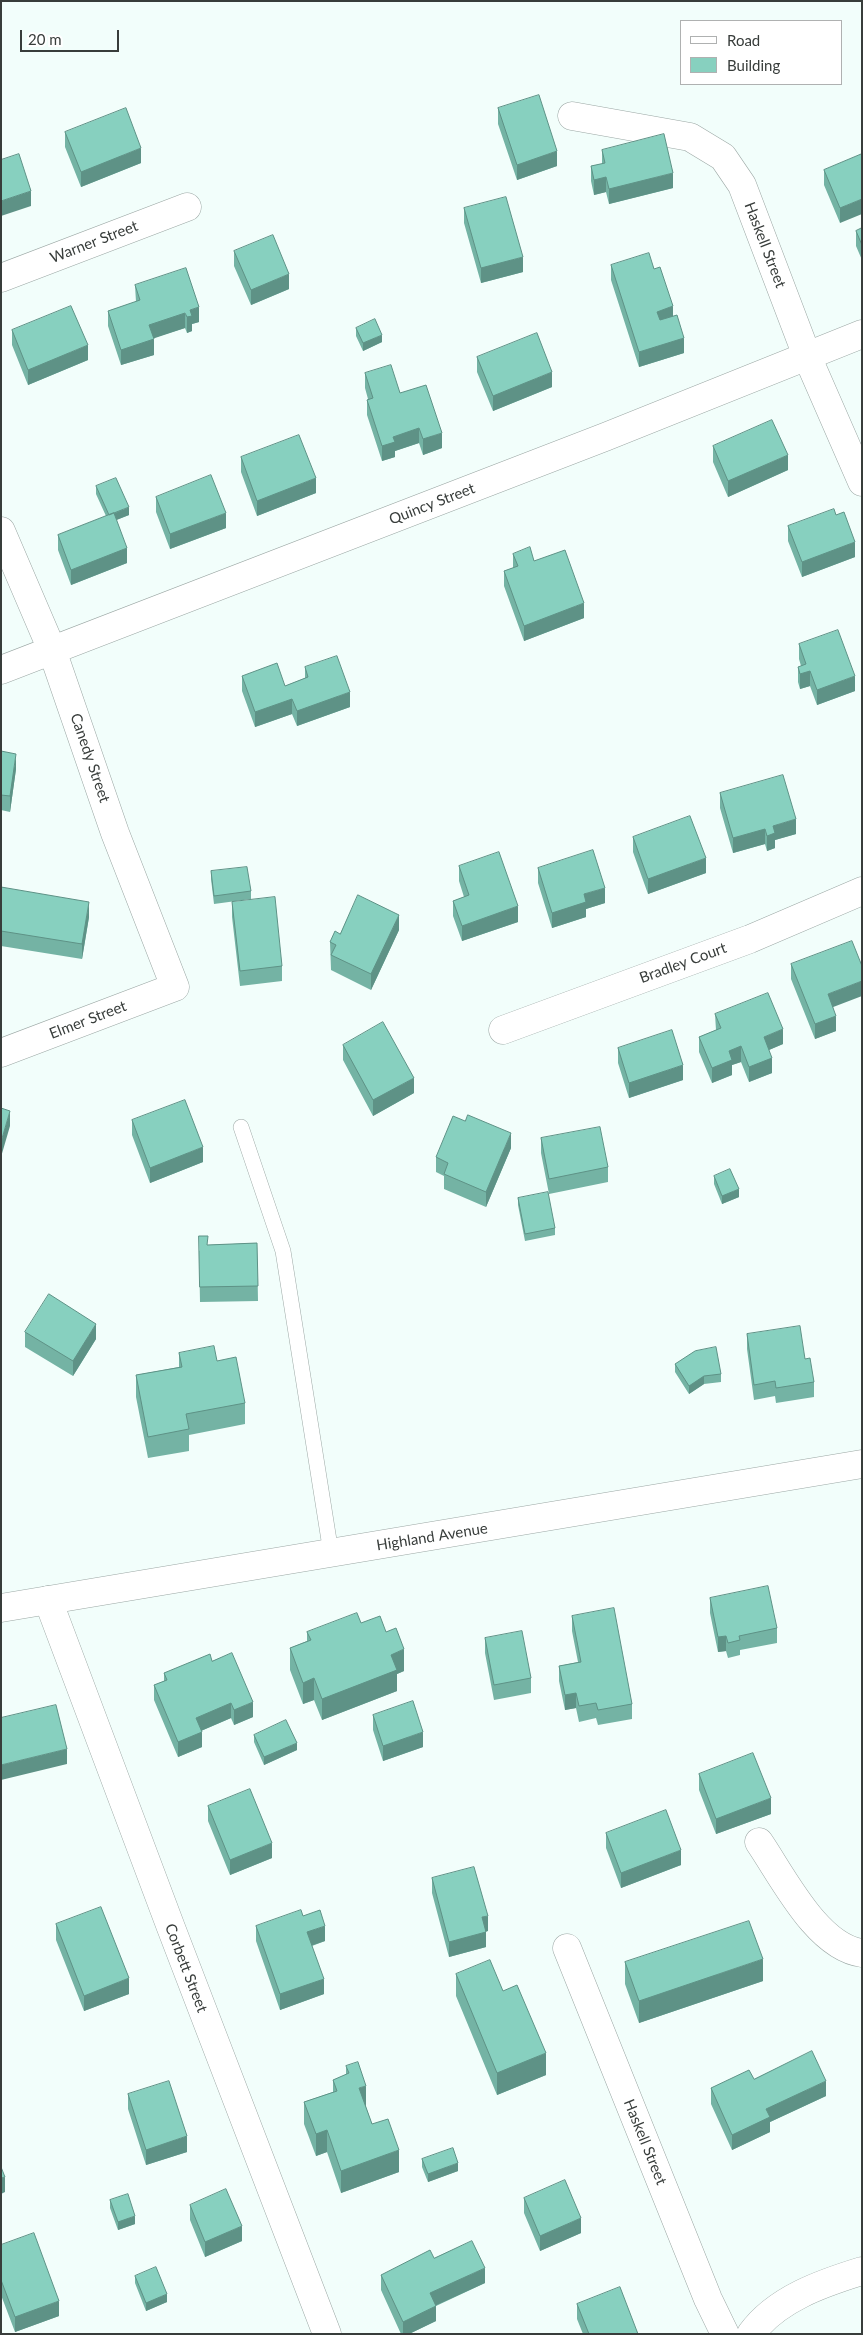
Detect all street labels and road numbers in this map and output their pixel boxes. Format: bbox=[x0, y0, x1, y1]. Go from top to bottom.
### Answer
street label: Haskell Street bbox=[740, 199, 790, 291]
street label: Warner Street bbox=[48, 217, 140, 267]
street label: Quincy Street bbox=[387, 479, 477, 529]
street label: Canedy Street bbox=[66, 711, 114, 805]
street label: Bradley Court bbox=[637, 939, 729, 987]
street label: Elmer Street bbox=[47, 997, 129, 1043]
street label: Highland Avenue bbox=[375, 1519, 489, 1555]
street label: Corbett Street bbox=[161, 1921, 211, 2015]
street label: Haskell Street bbox=[620, 2097, 670, 2187]

